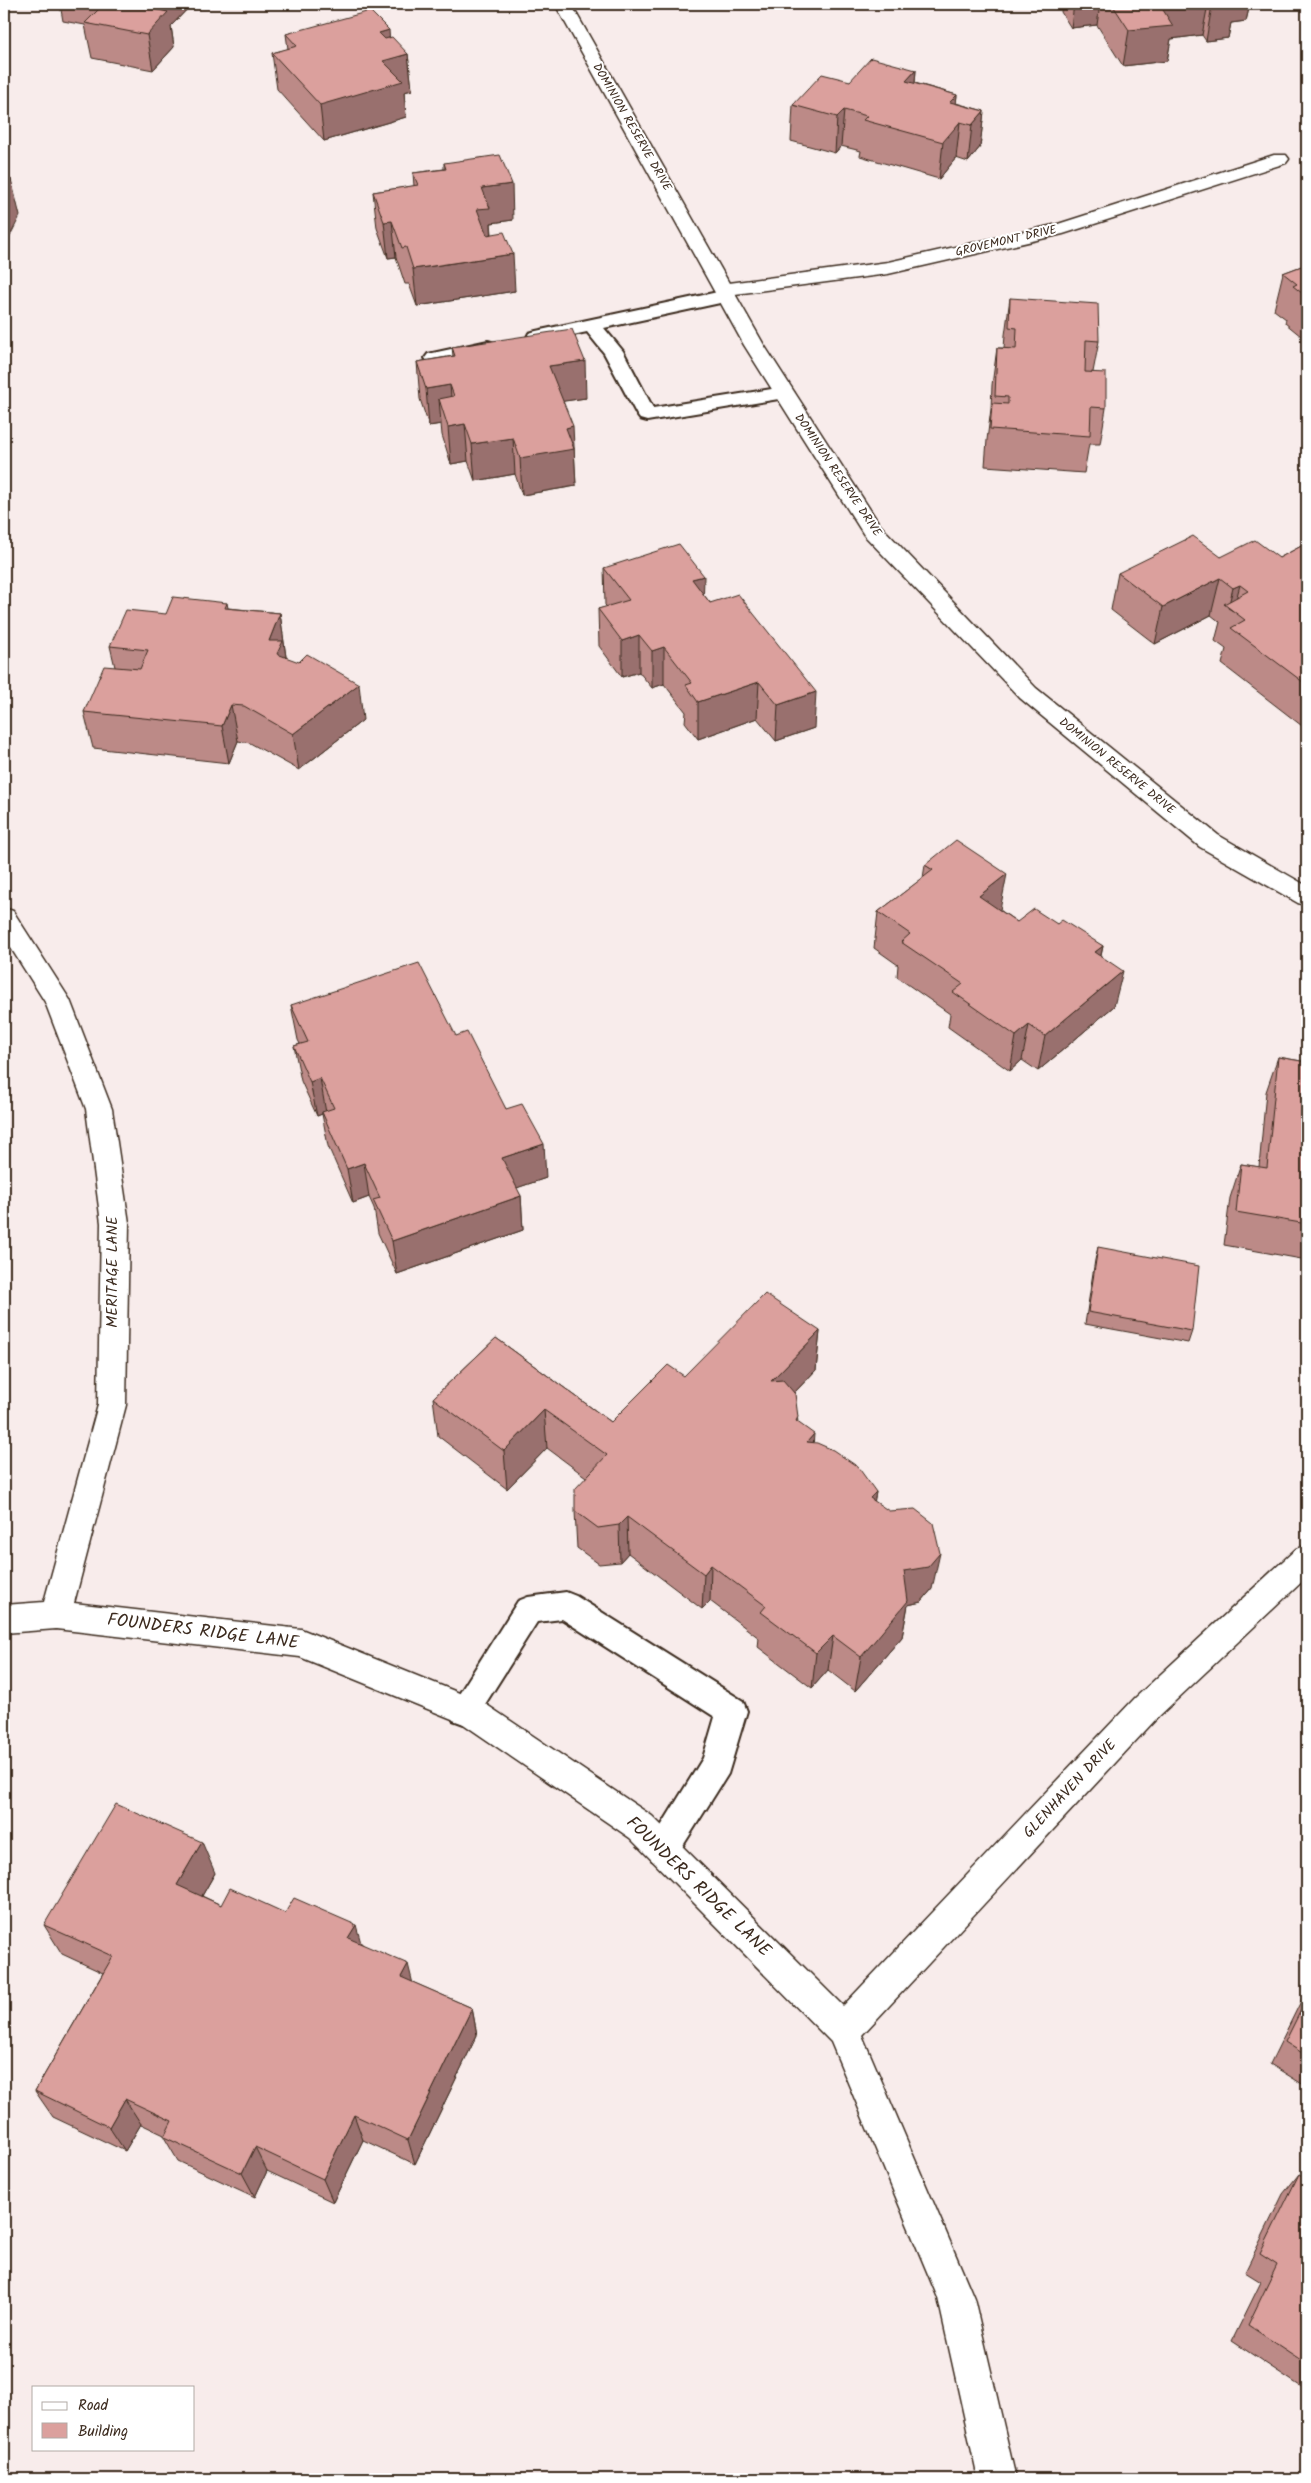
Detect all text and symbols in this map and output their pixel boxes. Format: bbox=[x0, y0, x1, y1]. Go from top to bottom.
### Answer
street label: DOMINION RESERVE DRIVE bbox=[588, 59, 677, 195]
street label: GROVEMONT DRIVE bbox=[954, 220, 1059, 262]
street label: DOMINION RESERVE DRIVE bbox=[790, 410, 887, 541]
street label: DOMINION RESERVE DRIVE bbox=[1055, 713, 1180, 820]
street label: MERITAGE LANE bbox=[101, 1215, 125, 1328]
street label: FOUNDERS RIDGE LANE bbox=[106, 1606, 301, 1658]
street label: GLENHAVEN DRIVE bbox=[1017, 1733, 1123, 1844]
street label: FOUNDERS RIDGE LANE bbox=[619, 1810, 778, 1965]
legend bbox=[32, 2386, 195, 2450]
text: Road bbox=[78, 2394, 109, 2418]
text: Building bbox=[78, 2420, 128, 2444]

